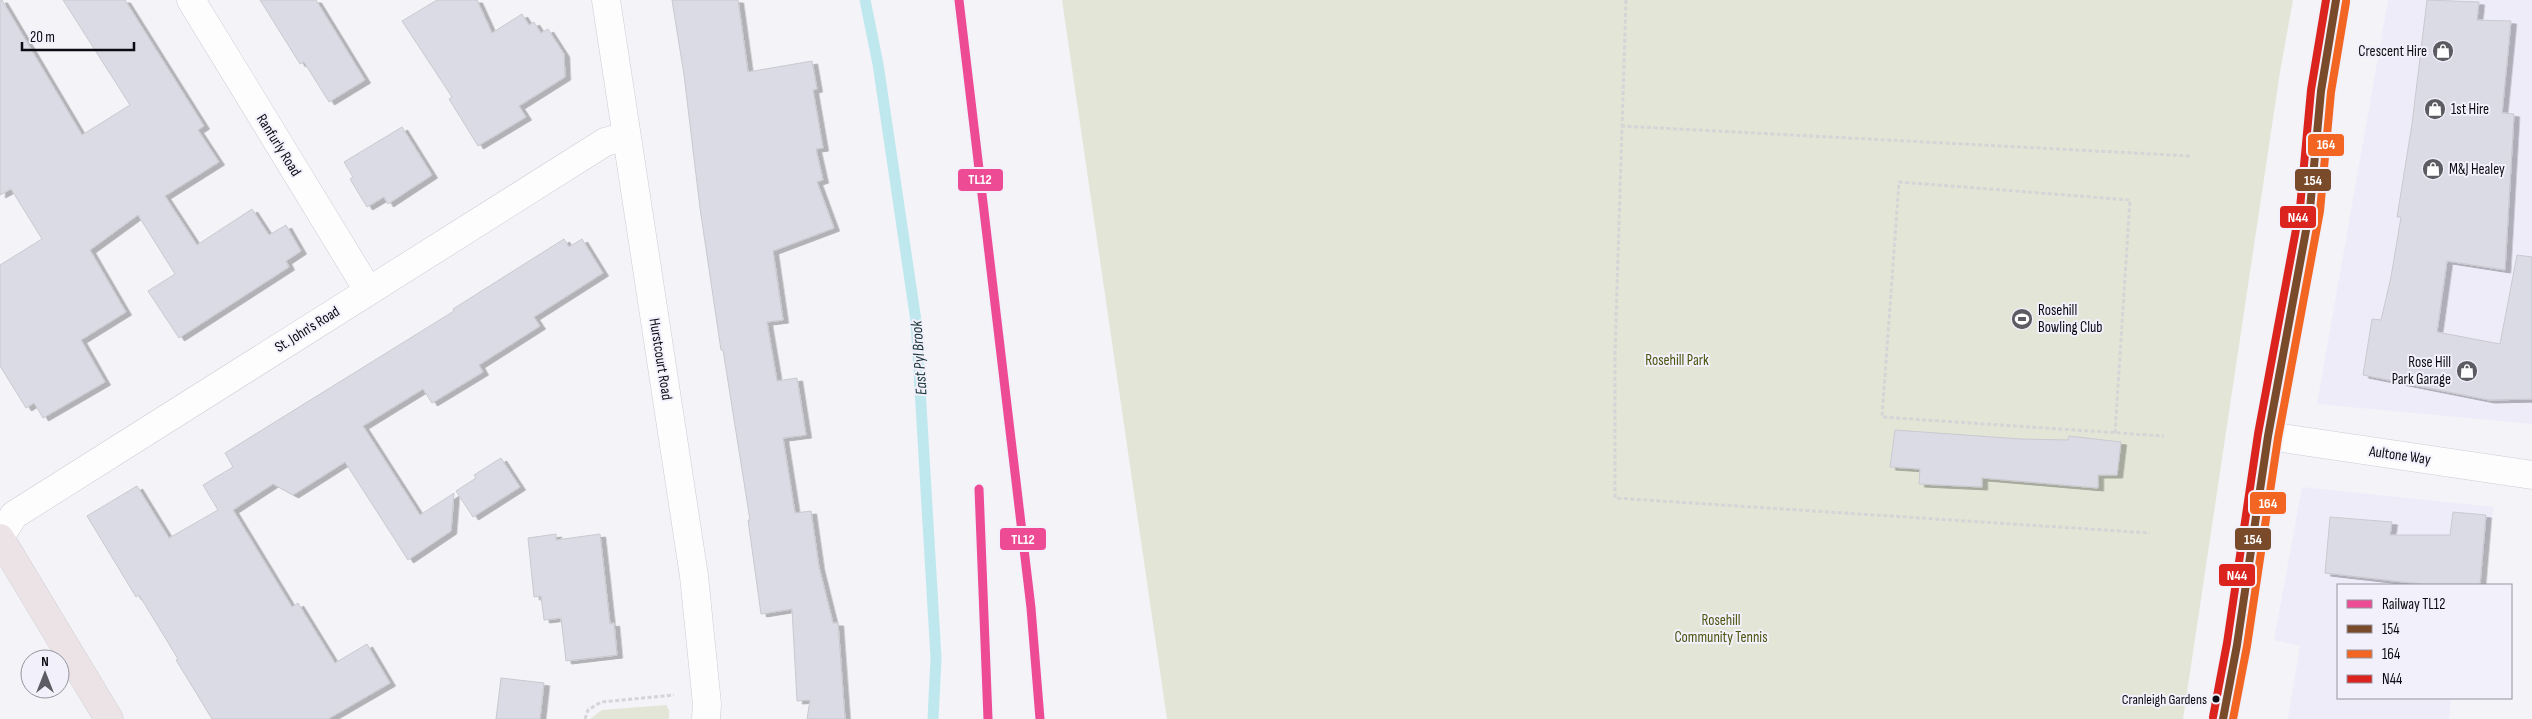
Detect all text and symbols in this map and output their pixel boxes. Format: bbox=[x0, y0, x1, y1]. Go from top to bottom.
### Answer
scale bar bbox=[22, 20, 135, 52]
text: 20 m bbox=[30, 28, 55, 47]
shop icon: Crescent Hire bbox=[2431, 39, 2455, 63]
place label: Crescent Hire bbox=[2358, 42, 2427, 61]
shop icon: 1st Hire bbox=[2423, 97, 2447, 121]
place label: 1st Hire bbox=[2451, 100, 2489, 119]
street label: Ranfurly Road bbox=[252, 111, 305, 180]
line badge: 164 bbox=[2307, 133, 2345, 157]
text: 164 bbox=[2317, 136, 2336, 153]
shop icon: M&J Healey bbox=[2421, 157, 2445, 181]
place label: M&J Healey bbox=[2449, 160, 2505, 179]
line badge: TL12 bbox=[957, 168, 1004, 192]
line badge: 154 bbox=[2294, 168, 2332, 192]
text: TL12 bbox=[968, 171, 992, 188]
text: 154 bbox=[2304, 172, 2323, 189]
line badge: N44 bbox=[2279, 205, 2317, 229]
text: N44 bbox=[2288, 209, 2309, 226]
place label: Rosehill Bowling Club bbox=[2038, 301, 2103, 337]
street label: St. John's Road bbox=[271, 302, 343, 357]
sports icon: Rosehill Bowling Club bbox=[2010, 307, 2034, 331]
street label: Hurstcourt Road bbox=[645, 317, 676, 401]
water label: East Pyl Brook bbox=[907, 319, 932, 396]
park label: Rosehill Park bbox=[1645, 351, 1709, 370]
place label: Rose Hill Park Garage bbox=[2392, 353, 2451, 389]
shop icon: Rose Hill Park Garage bbox=[2455, 359, 2479, 383]
street label: Aultone Way bbox=[2367, 442, 2432, 469]
line badge: 164 bbox=[2249, 491, 2287, 515]
text: 164 bbox=[2259, 495, 2278, 512]
line badge: TL12 bbox=[999, 527, 1047, 551]
line badge: 154 bbox=[2234, 527, 2272, 551]
text: TL12 bbox=[1011, 531, 1035, 548]
text: 154 bbox=[2244, 531, 2263, 548]
line badge: N44 bbox=[2218, 563, 2256, 587]
text: N44 bbox=[2227, 567, 2248, 584]
legend bbox=[2337, 584, 2512, 699]
text: Railway TL12 bbox=[2382, 595, 2445, 614]
park label: Rosehill Community Tennis bbox=[1674, 611, 1768, 647]
text: 154 bbox=[2382, 620, 2400, 639]
text: 164 bbox=[2382, 645, 2400, 664]
north arrow bbox=[20, 649, 70, 699]
text: N bbox=[41, 653, 49, 670]
text: N44 bbox=[2382, 670, 2402, 689]
place label: Cranleigh Gardens bbox=[2122, 691, 2207, 708]
marker: Cranleigh Gardens bbox=[2211, 694, 2221, 704]

